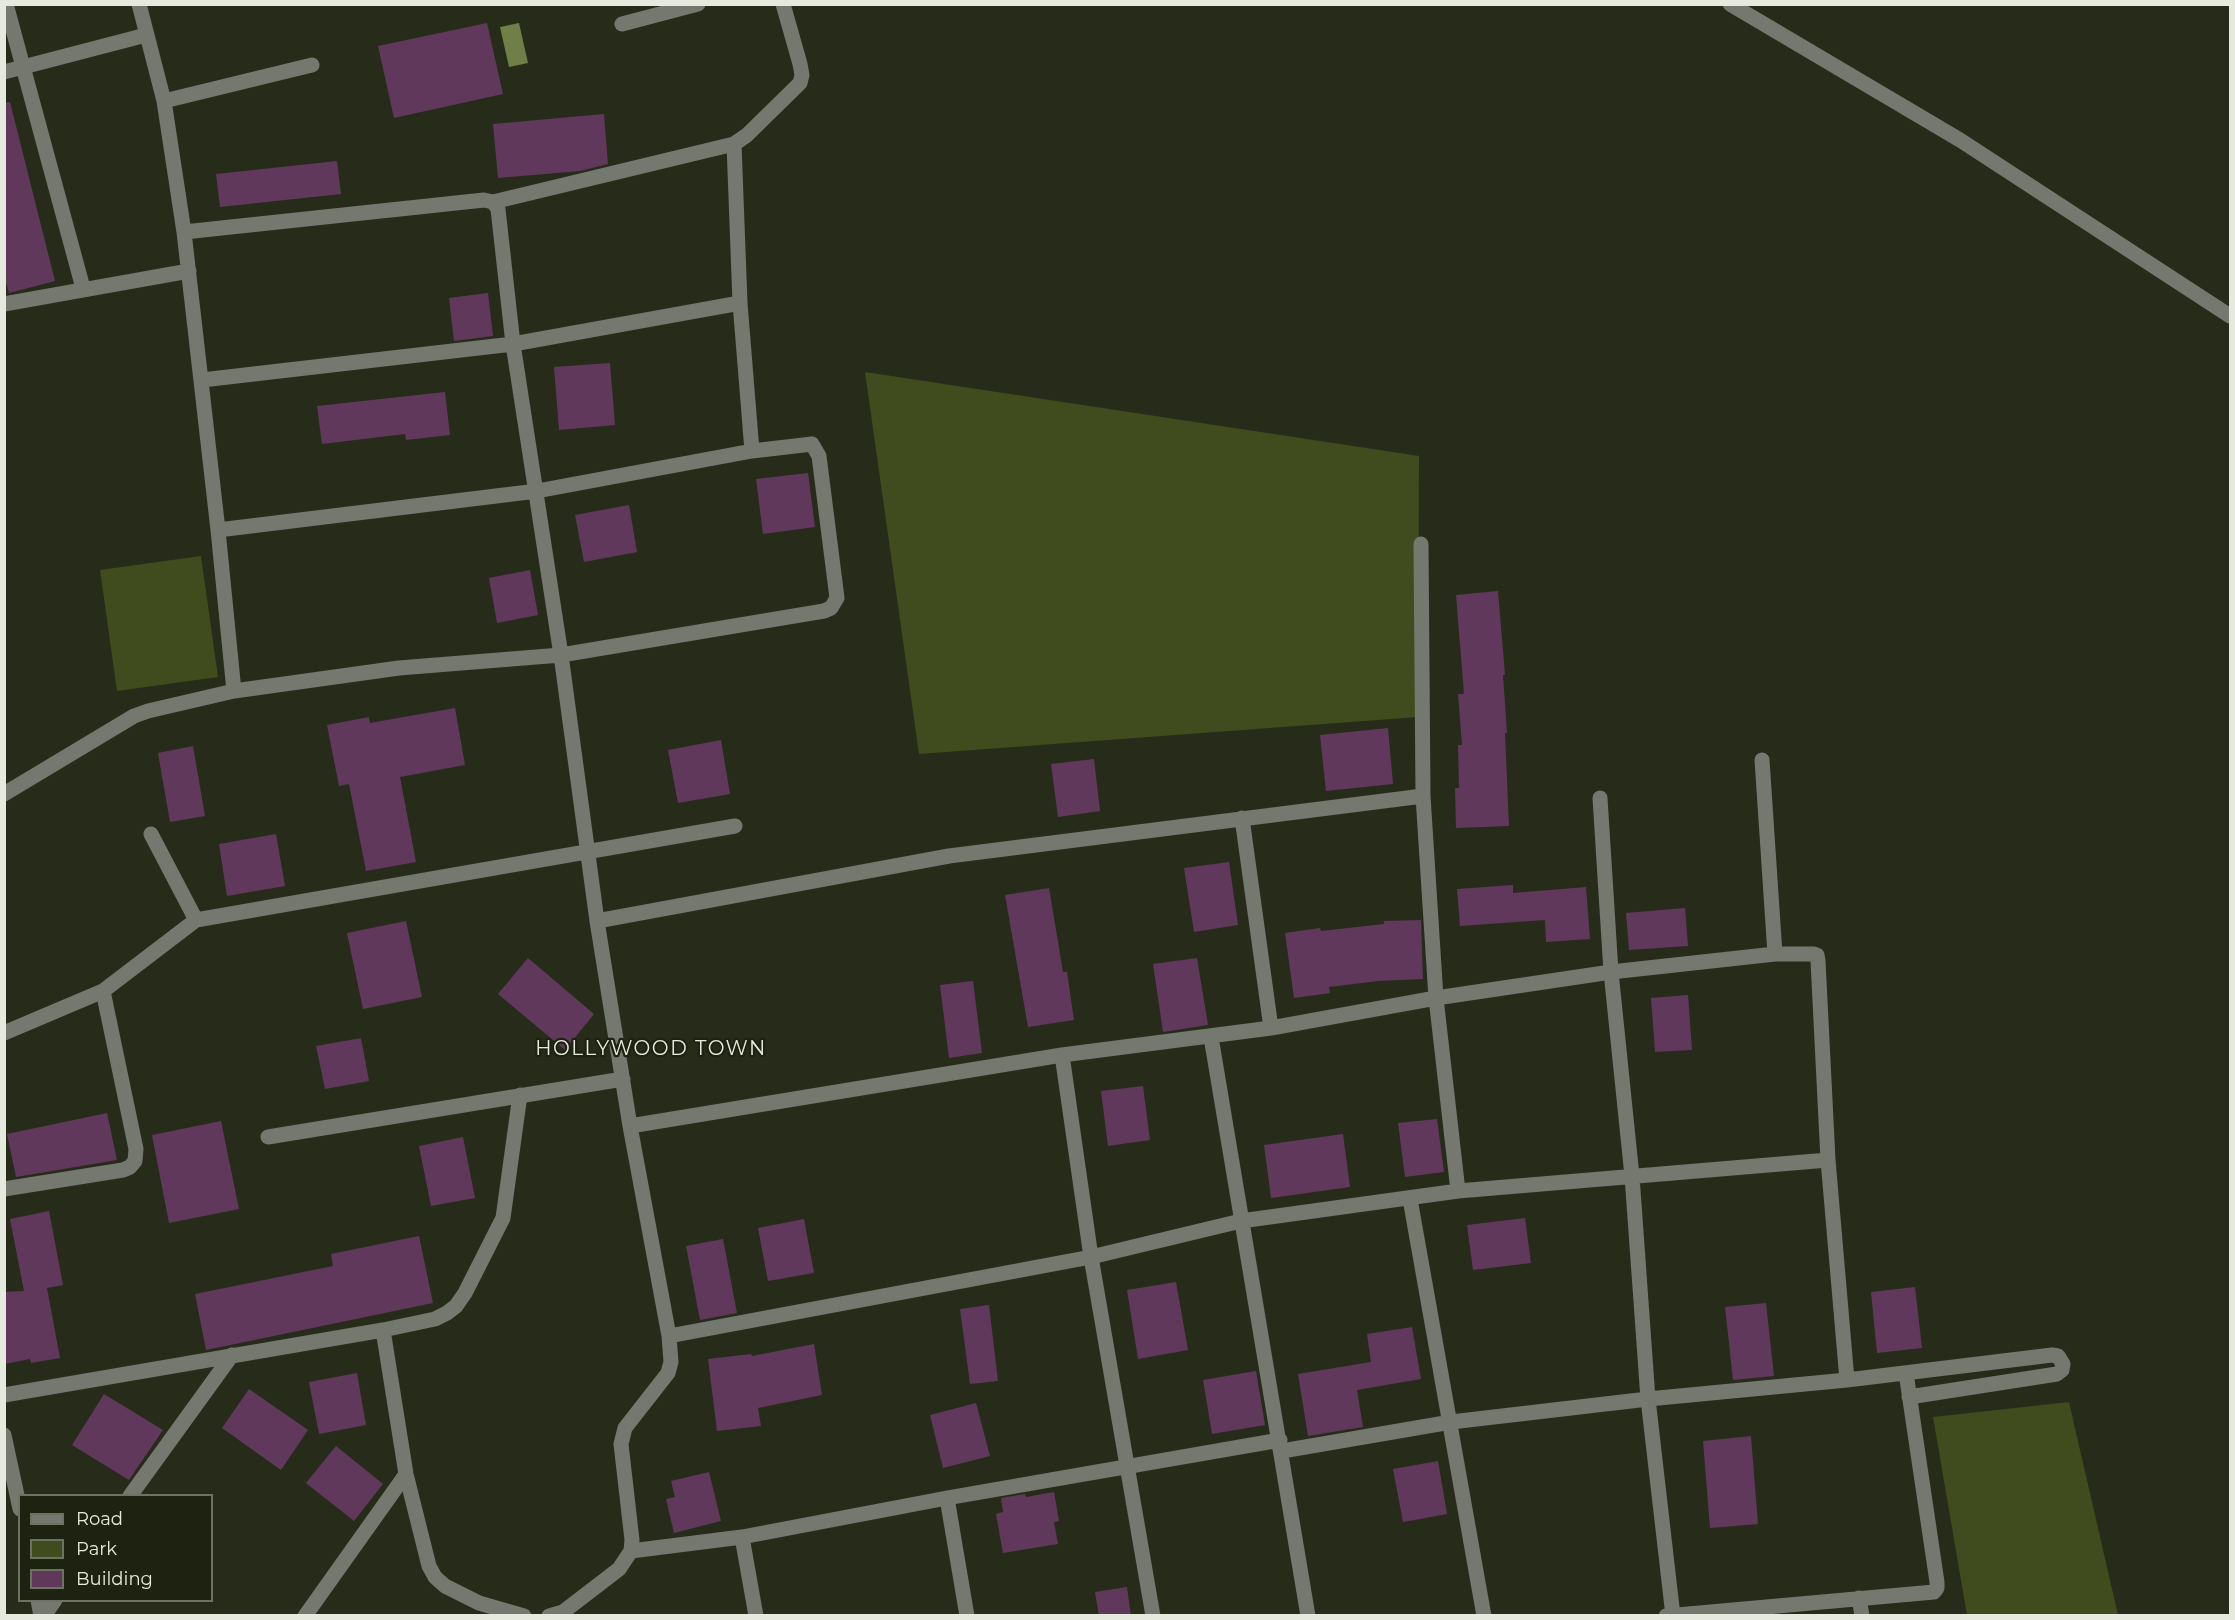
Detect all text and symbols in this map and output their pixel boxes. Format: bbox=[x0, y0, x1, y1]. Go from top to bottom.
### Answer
district label: HOLLYWOOD TOWN bbox=[535, 1037, 767, 1061]
legend bbox=[18, 1494, 213, 1602]
text: Road bbox=[76, 1508, 123, 1530]
text: Park bbox=[76, 1538, 117, 1560]
text: Building bbox=[76, 1568, 153, 1590]

